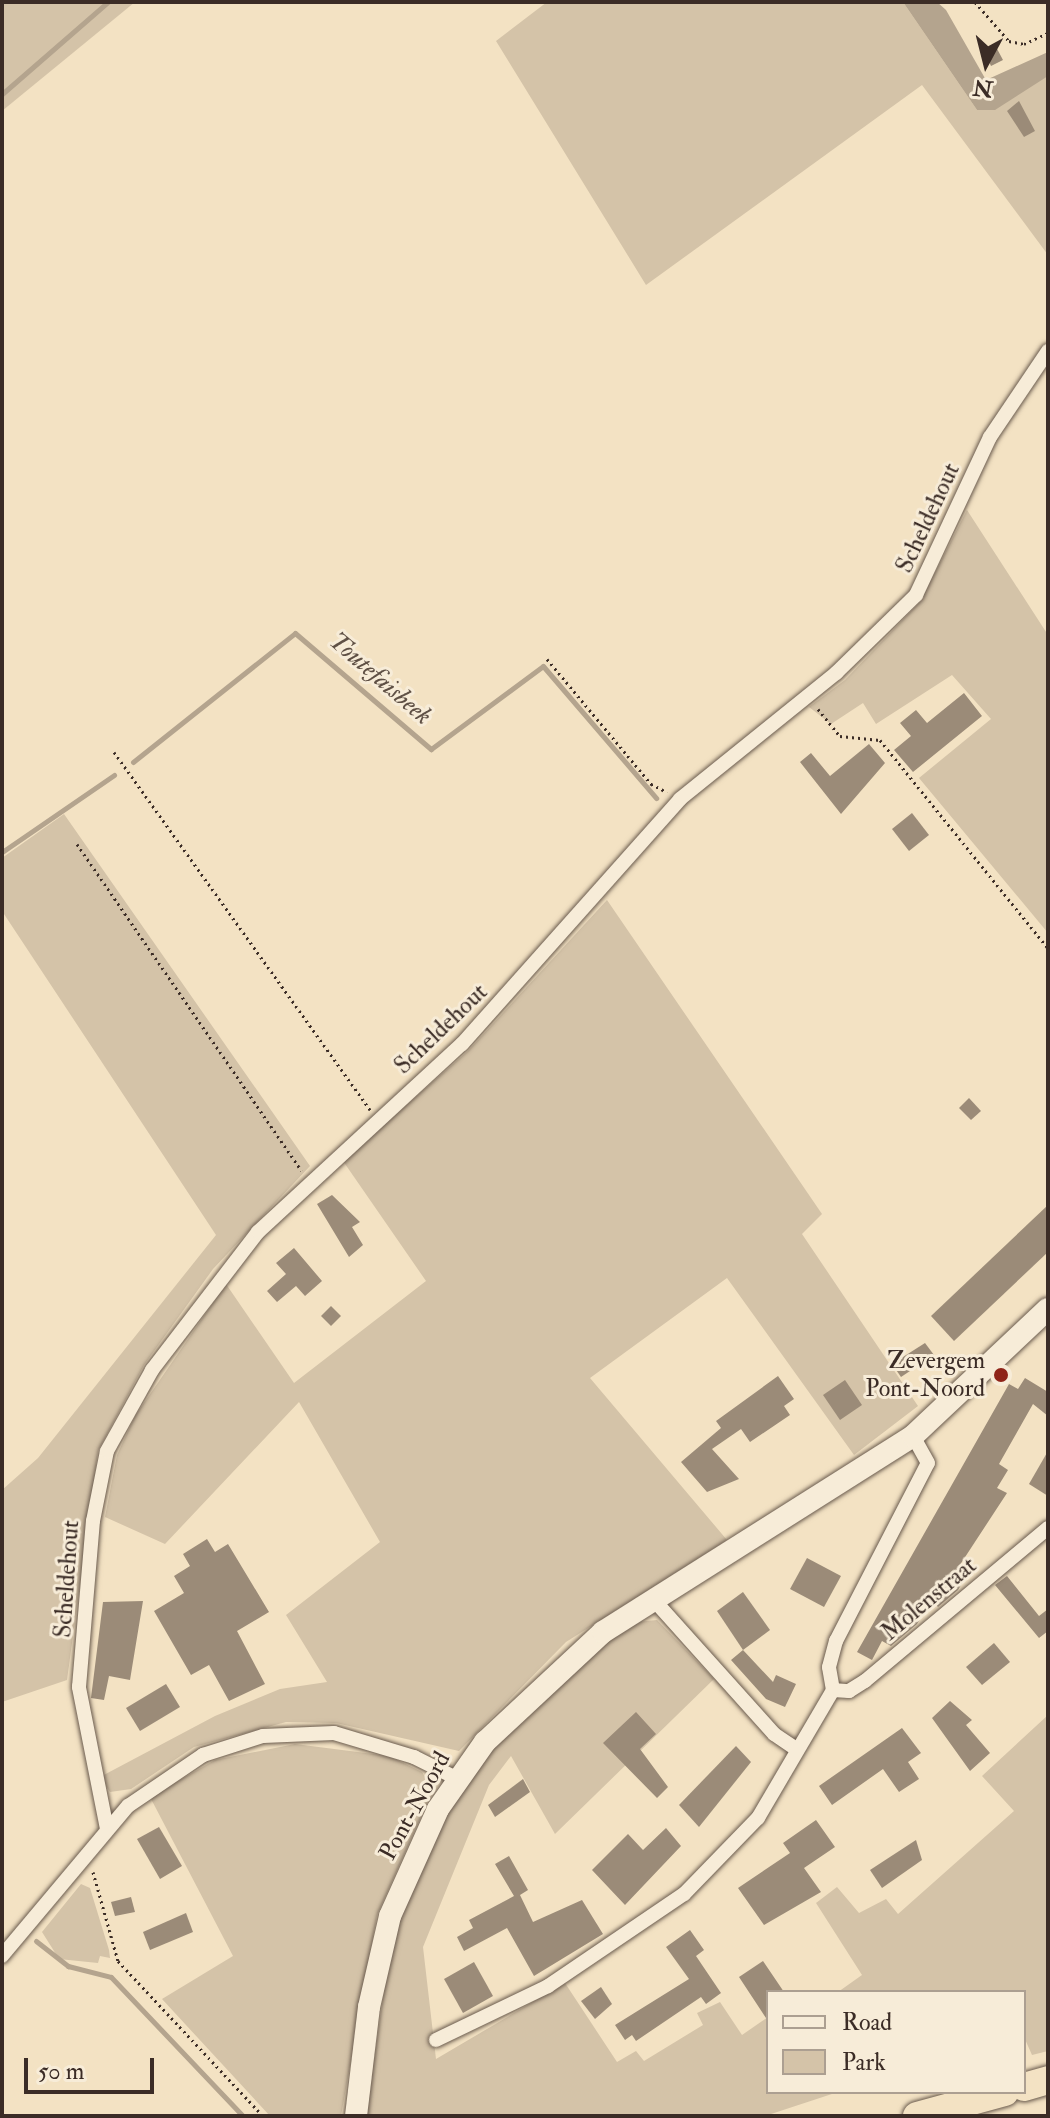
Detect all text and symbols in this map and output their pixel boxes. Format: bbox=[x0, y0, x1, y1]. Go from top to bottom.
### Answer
north arrow bbox=[946, 24, 1026, 104]
text: N bbox=[972, 73, 995, 103]
street label: Scheldehout bbox=[890, 459, 966, 577]
water label: Toutefaisbeek bbox=[322, 626, 438, 732]
street label: Scheldehout bbox=[389, 978, 493, 1080]
place label: Zevergem Pont-Noord bbox=[865, 1347, 985, 1403]
marker: Zevergem Pont-Noord bbox=[992, 1366, 1010, 1384]
street label: Scheldehout bbox=[49, 1519, 85, 1639]
street label: Molenstraat bbox=[876, 1551, 982, 1647]
street label: Pont-Noord bbox=[373, 1747, 457, 1865]
legend bbox=[766, 1990, 1026, 2094]
text: Road bbox=[842, 2007, 892, 2038]
scale bar bbox=[28, 2042, 158, 2092]
text: Park bbox=[842, 2047, 886, 2078]
text: 50 m bbox=[38, 2056, 84, 2087]

